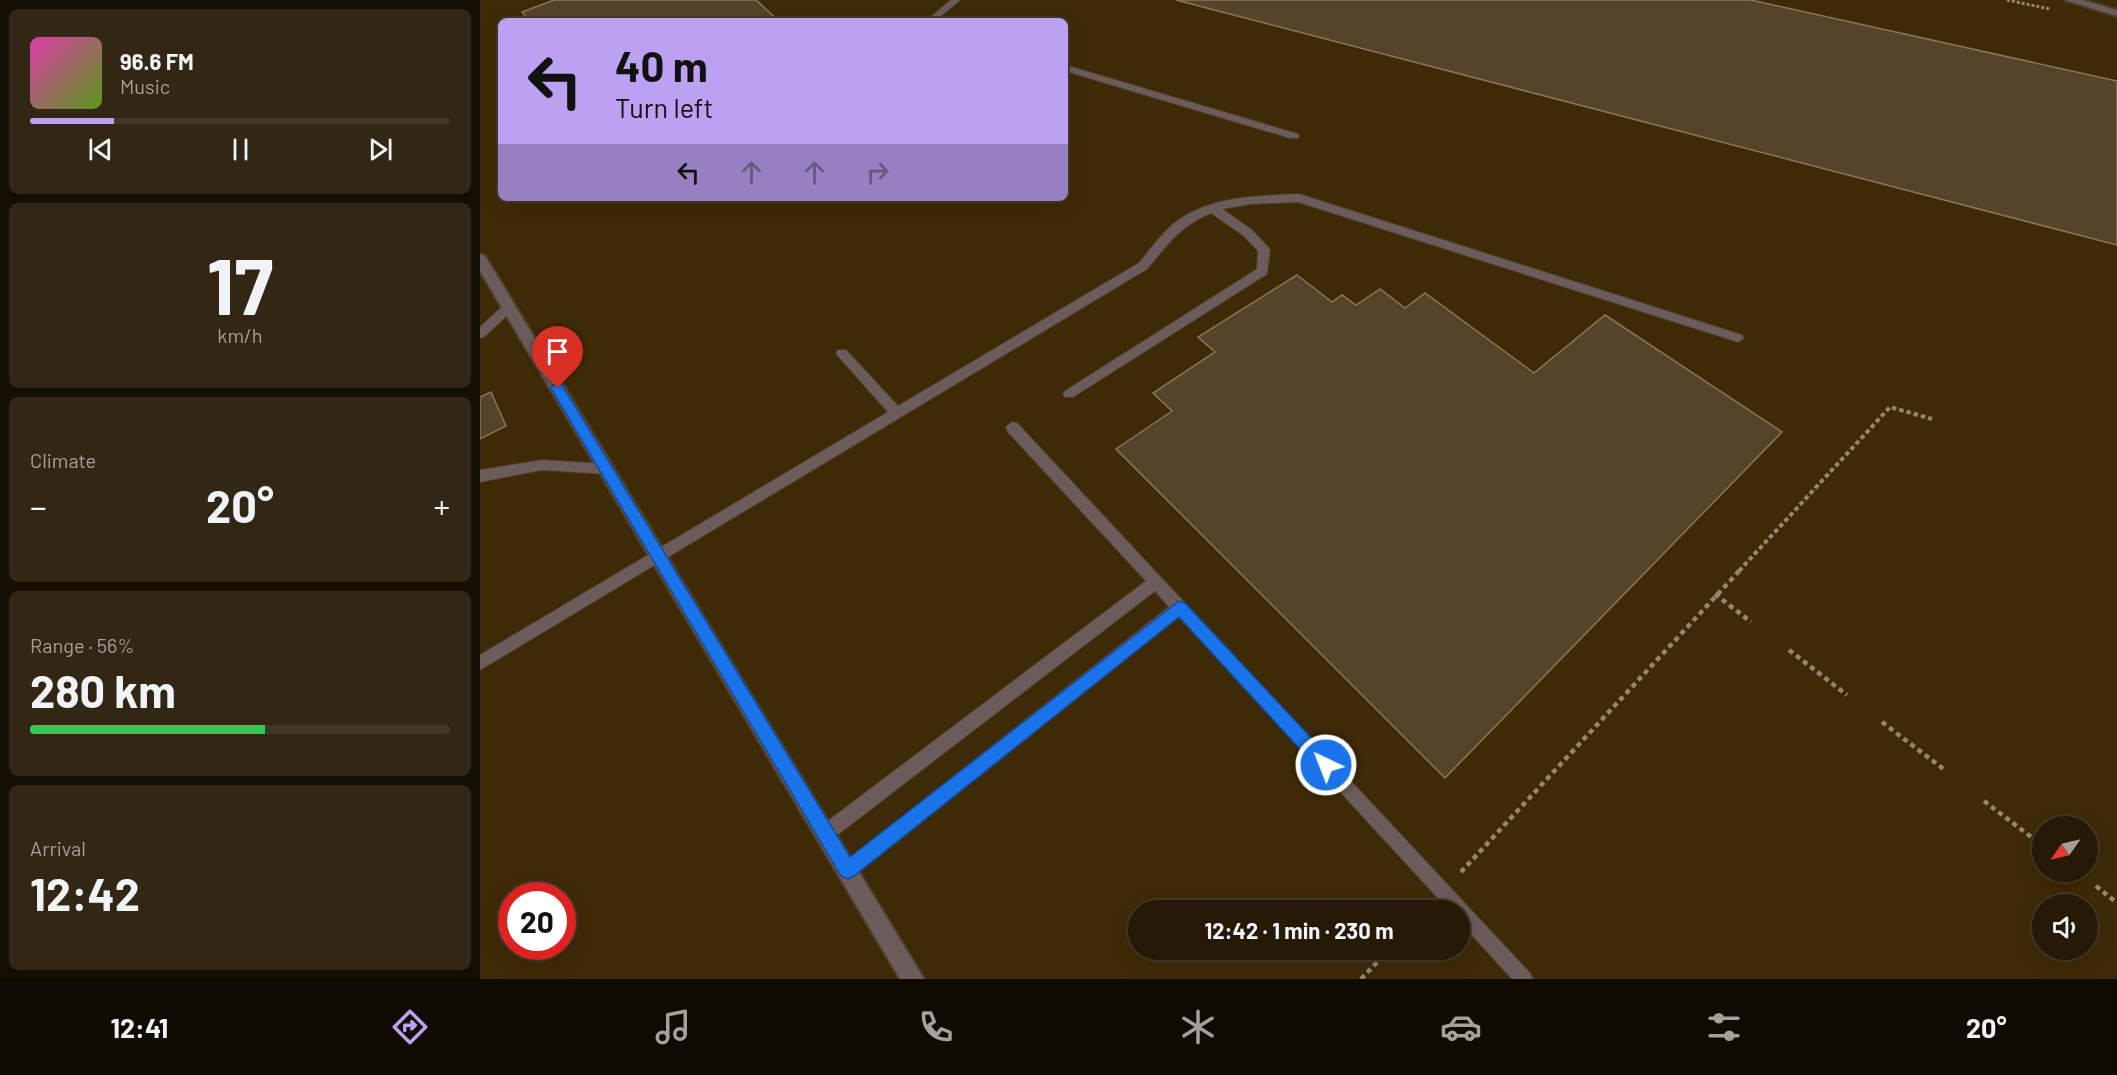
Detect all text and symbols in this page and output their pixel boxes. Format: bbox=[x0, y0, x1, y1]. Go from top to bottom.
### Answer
text: 40 m bbox=[615, 40, 708, 90]
icon: left bbox=[516, 42, 594, 120]
text: 96.6 FM bbox=[120, 48, 194, 74]
text: Music bbox=[120, 74, 170, 98]
text: Turn left bbox=[615, 91, 713, 123]
icon: previous bbox=[84, 133, 117, 166]
icon: pause bbox=[224, 133, 257, 166]
icon: next bbox=[364, 133, 397, 166]
icon: left bbox=[672, 156, 705, 189]
icon: ahead bbox=[735, 156, 768, 189]
icon: ahead bbox=[798, 156, 831, 189]
icon: right bbox=[861, 156, 894, 189]
text: 17 bbox=[207, 237, 273, 331]
text: km/h bbox=[217, 323, 263, 347]
pin bbox=[532, 326, 583, 388]
icon: arrive bbox=[541, 335, 574, 368]
text: Climate bbox=[30, 448, 96, 472]
text: 20° bbox=[206, 478, 274, 532]
text: − bbox=[30, 486, 47, 526]
text: + bbox=[434, 486, 450, 526]
text: Range · 56% bbox=[30, 633, 134, 657]
text: 280 km bbox=[30, 663, 176, 717]
position arrow bbox=[1294, 733, 1358, 797]
north arrow bbox=[2032, 816, 2098, 882]
map controls bbox=[2032, 816, 2098, 960]
text: Arrival bbox=[30, 836, 86, 860]
text: 12:42 bbox=[30, 866, 140, 920]
speed limit sign: 20 bbox=[498, 882, 576, 960]
button: sound bbox=[2032, 894, 2098, 960]
text: 12:42 · 1 min · 230 m bbox=[1204, 917, 1394, 943]
icon: directions bbox=[389, 1006, 431, 1048]
icon: music bbox=[652, 1006, 694, 1048]
icon: phone bbox=[915, 1006, 957, 1048]
icon: climate bbox=[1177, 1006, 1219, 1048]
icon: car bbox=[1440, 1006, 1482, 1048]
icon: filters bbox=[1703, 1006, 1745, 1048]
text: 12:41 bbox=[110, 1011, 168, 1043]
text: 20° bbox=[1966, 1011, 2007, 1043]

